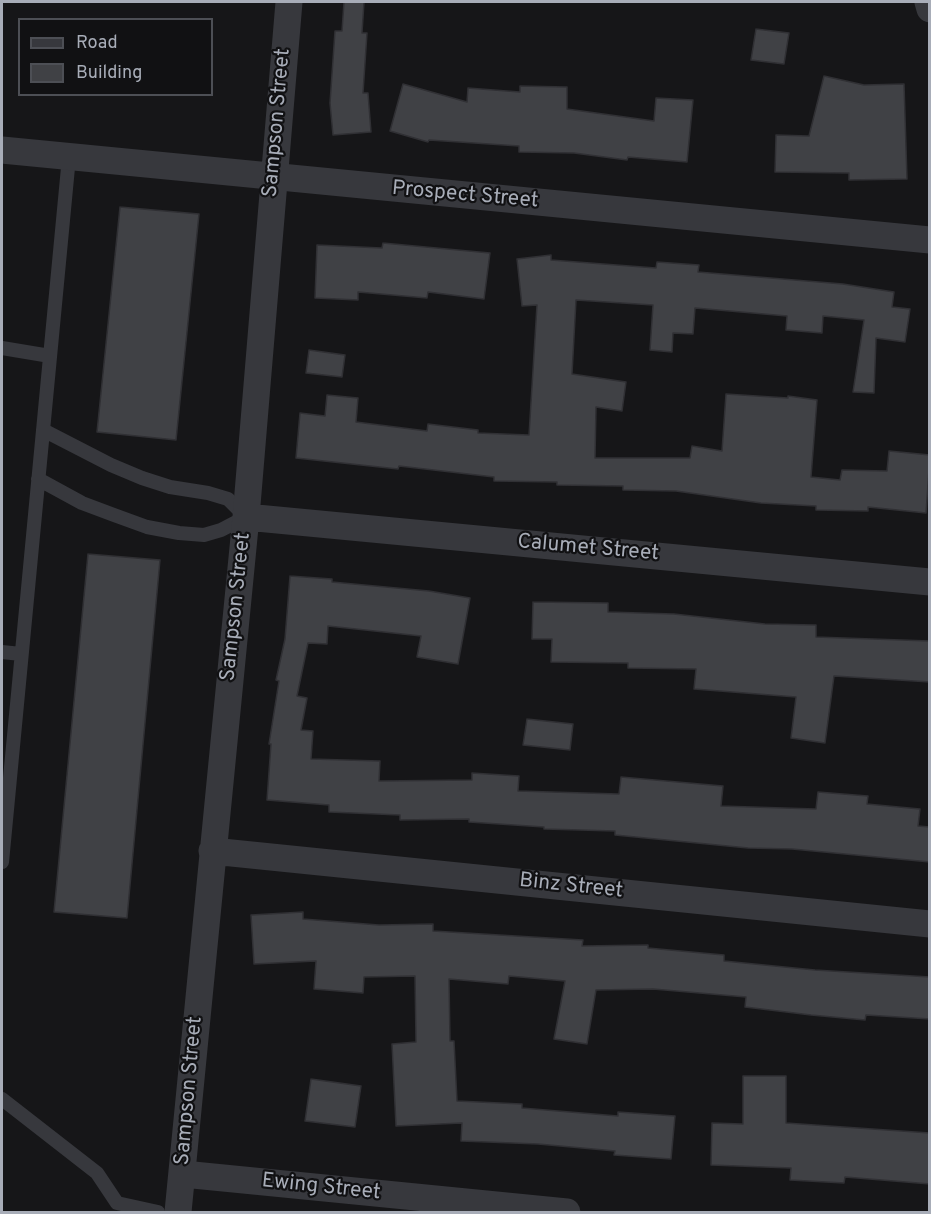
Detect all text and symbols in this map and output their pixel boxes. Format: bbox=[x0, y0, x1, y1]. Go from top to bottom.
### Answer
legend bbox=[18, 18, 213, 96]
text: Road bbox=[76, 32, 118, 55]
street label: Sampson Street bbox=[259, 47, 297, 199]
text: Building bbox=[76, 62, 142, 85]
street label: Prospect Street bbox=[391, 177, 539, 215]
street label: Calumet Street bbox=[516, 530, 660, 568]
street label: Sampson Street bbox=[217, 531, 257, 683]
street label: Binz Street bbox=[518, 869, 624, 905]
street label: Sampson Street bbox=[171, 1015, 209, 1167]
street label: Ewing Street bbox=[260, 1169, 382, 1207]

